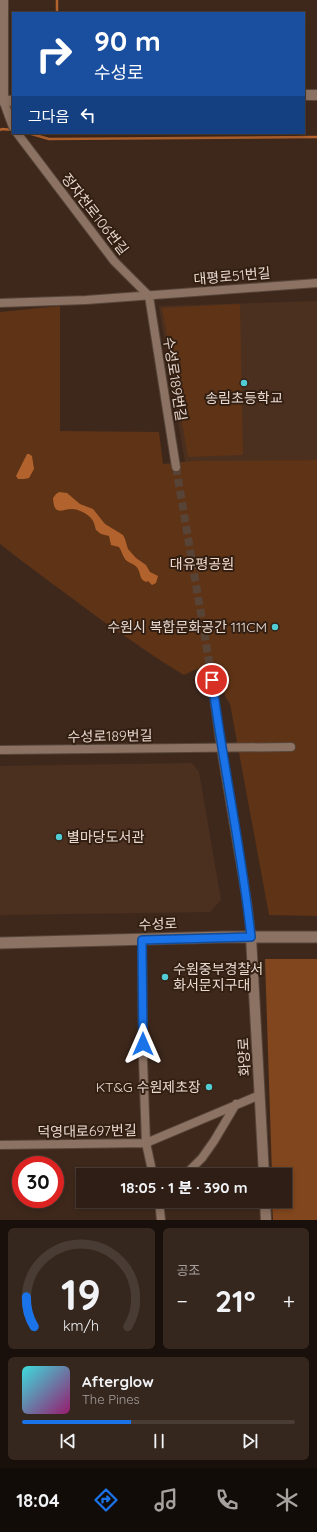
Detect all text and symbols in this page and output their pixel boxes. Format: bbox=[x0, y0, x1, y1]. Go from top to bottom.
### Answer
text: 90 m bbox=[94, 23, 161, 58]
icon: right bbox=[28, 28, 80, 80]
text: 수성로 bbox=[94, 61, 144, 84]
icon: left bbox=[77, 104, 99, 126]
text: 그다음 bbox=[28, 107, 69, 126]
street label: 정자천로106번길 bbox=[58, 170, 132, 258]
street label: 대평로51번길 bbox=[193, 264, 271, 288]
street label: 수성로189번길 bbox=[159, 336, 191, 422]
marker: 송림초등학교 bbox=[239, 378, 249, 388]
place label: 송림초등학교 bbox=[205, 389, 283, 407]
park label: 대유평공원 bbox=[170, 555, 234, 573]
place label: 수원시 복합문화공간 111CM bbox=[107, 618, 267, 636]
marker: 수원시 복합문화공간 111CM bbox=[270, 622, 280, 632]
pin bbox=[195, 663, 229, 697]
icon: arrive bbox=[201, 669, 223, 691]
street label: 수성로189번길 bbox=[67, 726, 153, 746]
place label: 별마당도서관 bbox=[67, 828, 144, 846]
marker: 별마당도서관 bbox=[54, 832, 64, 842]
street label: 수성로 bbox=[138, 914, 178, 934]
place label: 수원중부경찰서 화서문지구대 bbox=[173, 960, 263, 994]
marker: 수원중부경찰서 화서문지구대 bbox=[160, 972, 170, 982]
position arrow bbox=[122, 1023, 164, 1065]
street label: 화양로 bbox=[234, 1037, 254, 1077]
place label: KT&G 수원제초장 bbox=[96, 1078, 201, 1096]
marker: KT&G 수원제초장 bbox=[204, 1082, 214, 1092]
street label: 덕영대로697번길 bbox=[37, 1121, 137, 1141]
speed limit sign: 30 bbox=[12, 1156, 64, 1208]
text: 18:05 · 1 분 · 390 m bbox=[120, 1178, 248, 1197]
text: 공조 bbox=[177, 1262, 200, 1278]
text: 19 bbox=[61, 1267, 101, 1319]
text: 21° bbox=[215, 1282, 256, 1320]
text: − bbox=[177, 1287, 188, 1315]
text: + bbox=[283, 1287, 295, 1315]
text: km/h bbox=[63, 1316, 99, 1334]
text: Afterglow bbox=[82, 1372, 154, 1391]
text: The Pines bbox=[82, 1391, 140, 1407]
icon: previous bbox=[57, 1430, 79, 1452]
icon: pause bbox=[148, 1430, 170, 1452]
icon: next bbox=[239, 1430, 261, 1452]
icon: directions bbox=[92, 1486, 120, 1514]
icon: music bbox=[152, 1486, 180, 1514]
icon: phone bbox=[213, 1486, 241, 1514]
icon: climate bbox=[273, 1486, 301, 1514]
text: 18:04 bbox=[16, 1489, 60, 1512]

